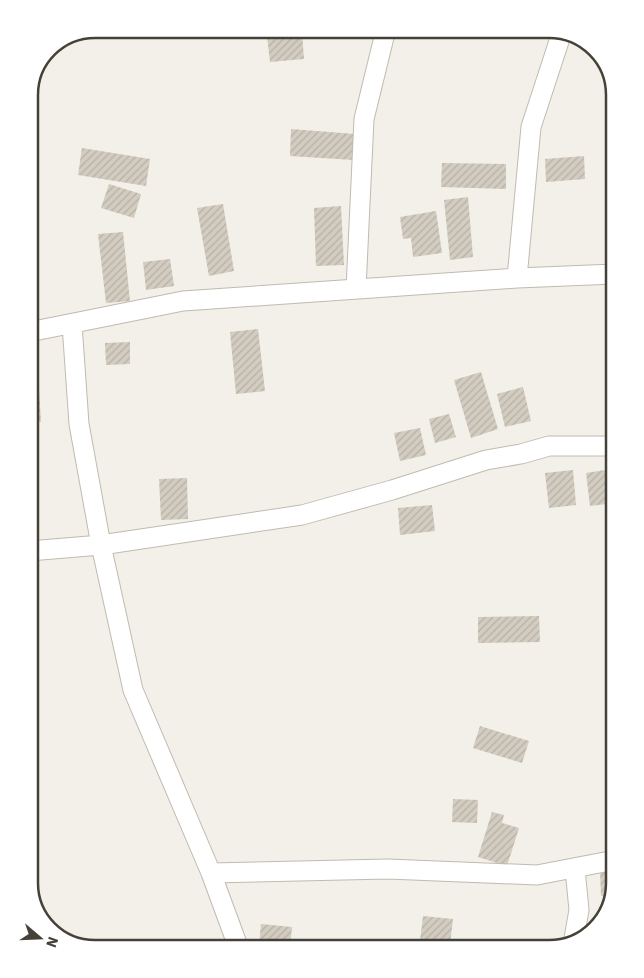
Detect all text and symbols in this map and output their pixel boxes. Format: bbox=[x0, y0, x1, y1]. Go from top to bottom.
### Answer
north arrow bbox=[15, 913, 65, 963]
text: N bbox=[42, 935, 62, 950]

